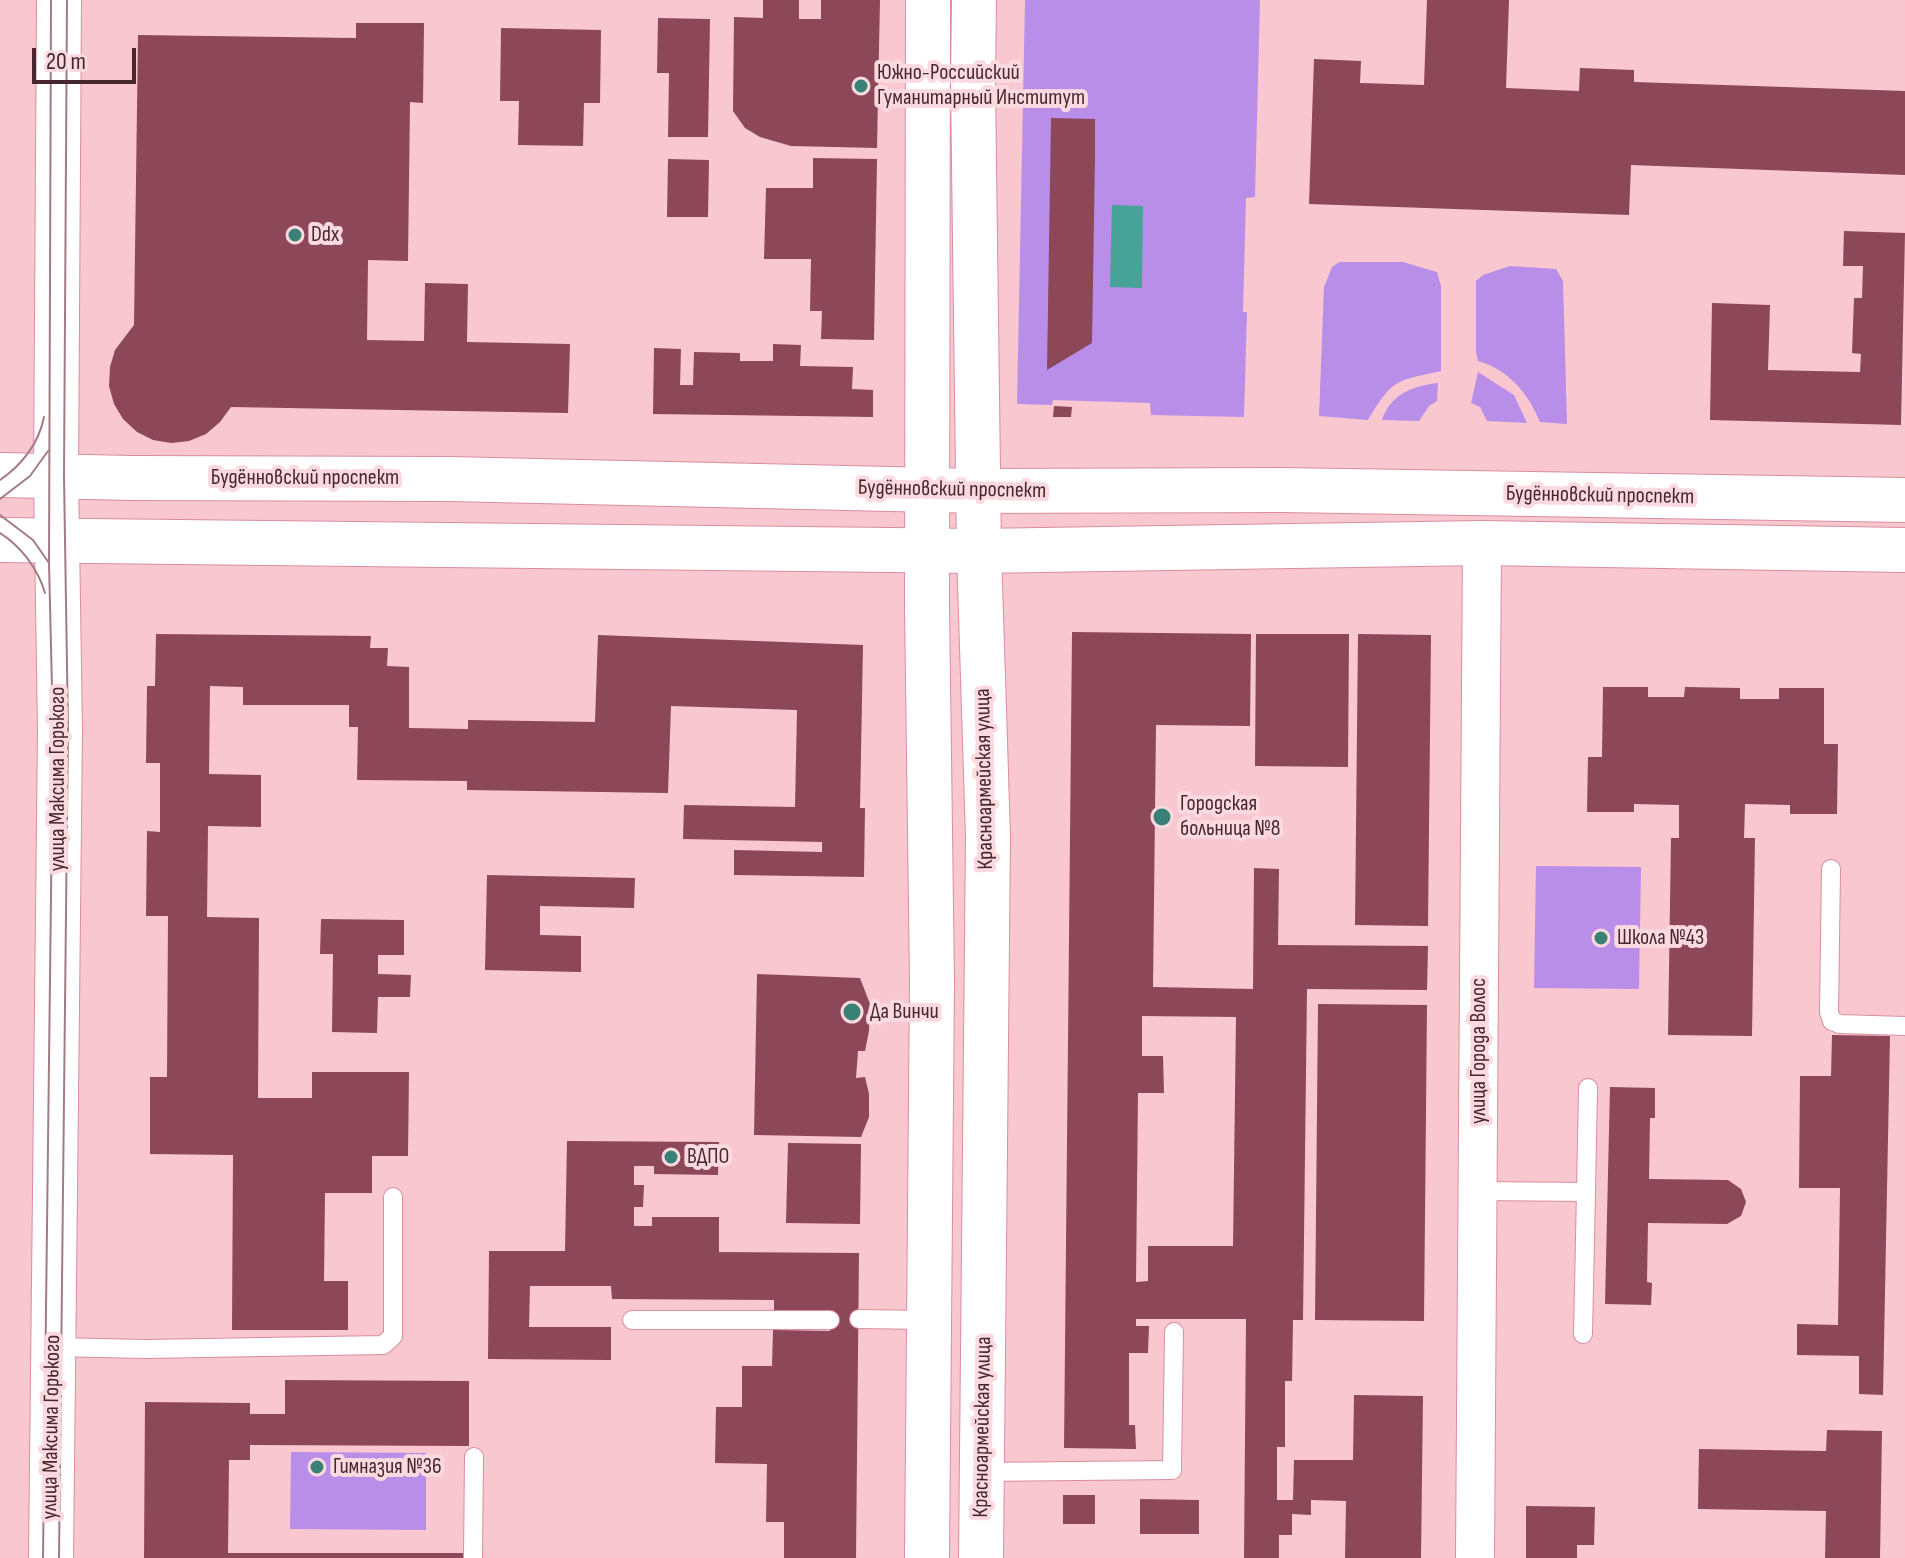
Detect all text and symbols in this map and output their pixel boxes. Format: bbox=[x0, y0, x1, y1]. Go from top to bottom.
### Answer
scale bar bbox=[36, 32, 140, 82]
text: 20 m bbox=[46, 47, 86, 76]
place label: Южно-Российский Гуманитарный Институт bbox=[877, 60, 1085, 112]
marker: Южно-Российский Гуманитарный Институт bbox=[852, 77, 870, 95]
place label: Ddx bbox=[311, 222, 339, 248]
marker: Ddx bbox=[286, 226, 304, 244]
street label: Будённовский проспект bbox=[211, 465, 399, 491]
street label: Будённовский проспект bbox=[858, 475, 1046, 505]
street label: Будённовский проспект bbox=[1506, 481, 1694, 511]
street label: улица Максима Горького bbox=[45, 687, 71, 871]
street label: Красноармейская улица bbox=[970, 688, 1000, 870]
place label: Городская больница №8 bbox=[1180, 791, 1280, 842]
marker: Городская больница №8 bbox=[1151, 806, 1173, 828]
place label: Школа №43 bbox=[1617, 925, 1704, 951]
marker: Школа №43 bbox=[1592, 929, 1610, 947]
street label: улица Города Волос bbox=[1466, 978, 1492, 1124]
place label: Да Винчи bbox=[870, 999, 939, 1025]
marker: Да Винчи bbox=[841, 1001, 863, 1023]
place label: ВДПО bbox=[687, 1144, 729, 1170]
marker: ВДПО bbox=[662, 1148, 680, 1166]
street label: улица Максима Горького bbox=[37, 1334, 67, 1520]
street label: Красноармейская улица bbox=[968, 1336, 998, 1518]
place label: Гимназия №36 bbox=[333, 1454, 442, 1480]
marker: Гимназия №36 bbox=[308, 1458, 326, 1476]

